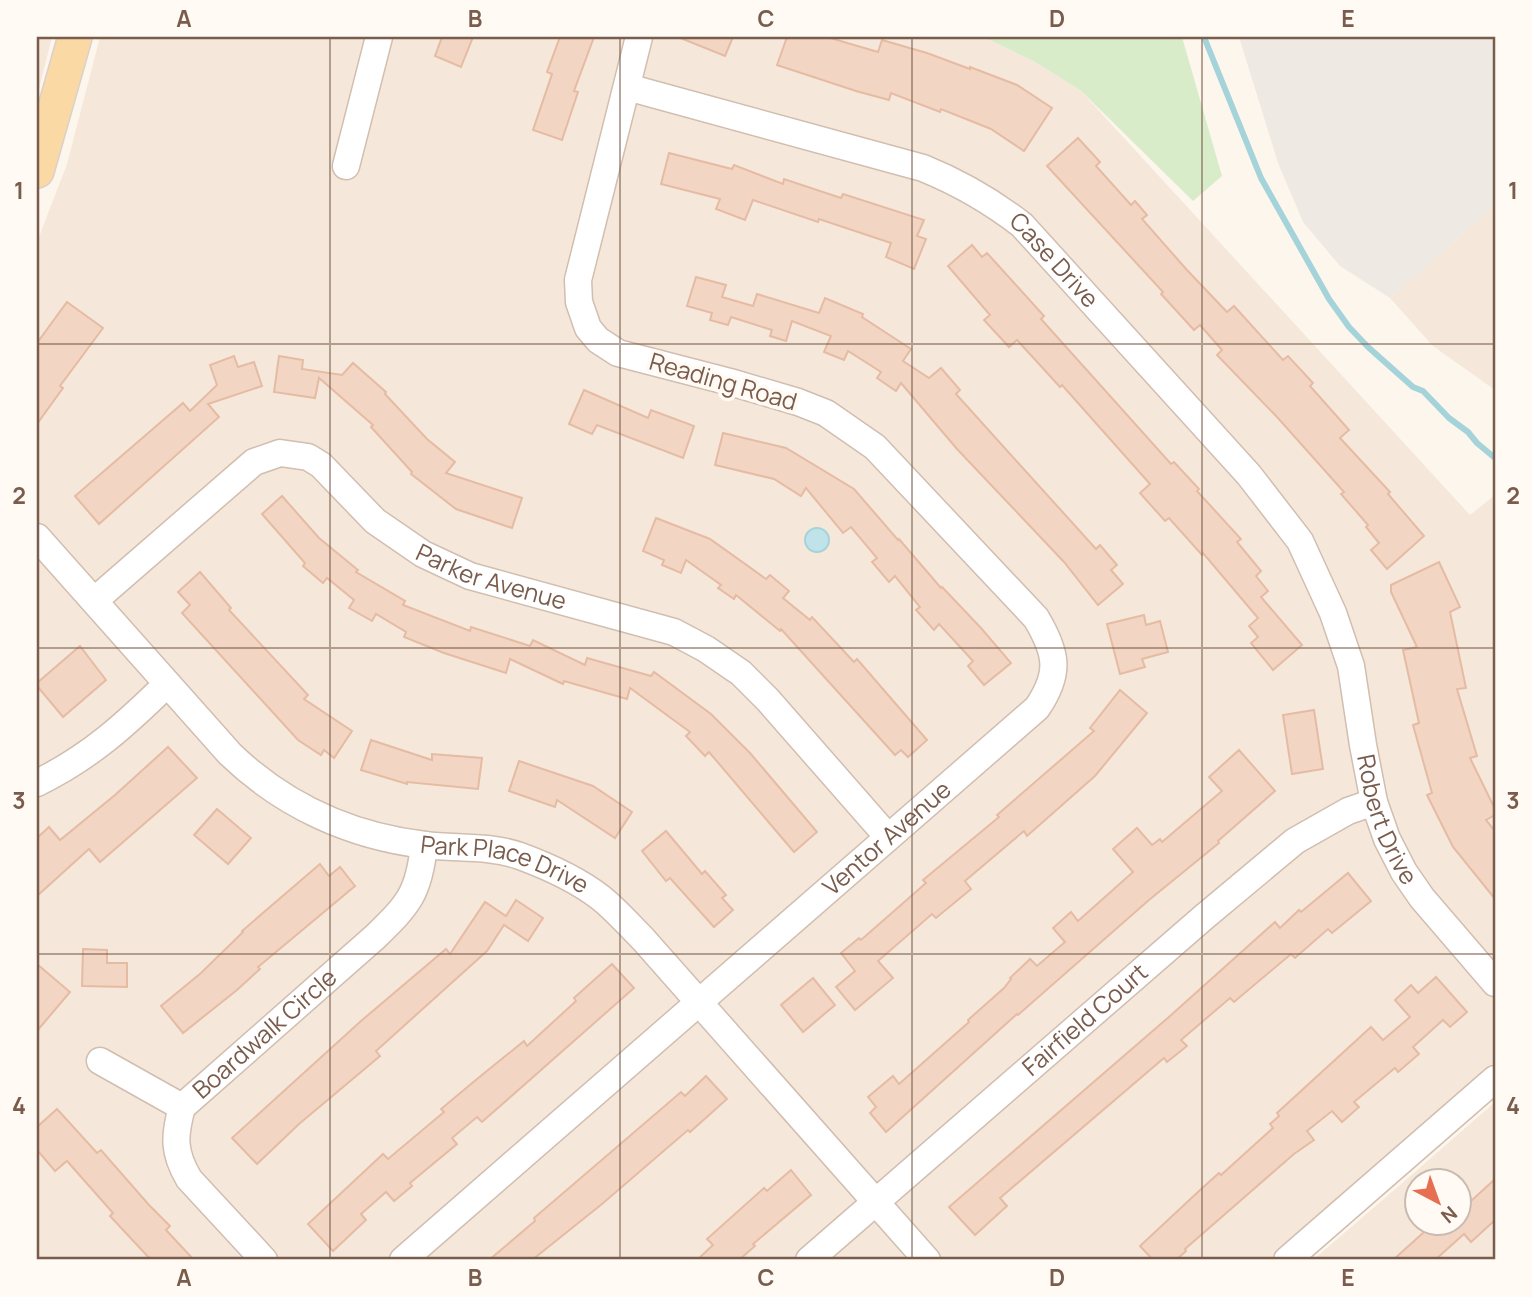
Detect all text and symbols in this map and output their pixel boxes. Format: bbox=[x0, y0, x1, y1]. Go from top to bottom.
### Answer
text: A bbox=[176, 2, 192, 34]
text: B bbox=[468, 2, 482, 34]
text: C bbox=[758, 2, 775, 34]
text: D bbox=[1049, 2, 1065, 34]
text: E bbox=[1341, 2, 1355, 34]
text: 1 bbox=[14, 174, 24, 206]
text: 1 bbox=[1508, 174, 1518, 206]
street label: Case Drive bbox=[1004, 204, 1107, 314]
street label: Reading Road bbox=[646, 344, 801, 417]
text: 2 bbox=[12, 479, 26, 511]
text: 2 bbox=[1506, 479, 1520, 511]
street label: Parker Avenue bbox=[411, 535, 570, 617]
street label: Robert Drive bbox=[1350, 751, 1426, 891]
street label: Ventor Avenue bbox=[815, 772, 957, 902]
text: 3 bbox=[12, 784, 26, 816]
text: 3 bbox=[1506, 784, 1520, 816]
street label: Park Place Drive bbox=[419, 827, 596, 901]
street label: Fairfield Court bbox=[1015, 955, 1154, 1083]
street label: Boardwalk Circle bbox=[185, 960, 343, 1105]
text: 4 bbox=[12, 1089, 26, 1121]
text: 4 bbox=[1506, 1089, 1520, 1121]
north arrow bbox=[1402, 1168, 1472, 1238]
text: N bbox=[1435, 1201, 1463, 1229]
text: A bbox=[176, 1261, 192, 1293]
text: B bbox=[468, 1261, 482, 1293]
text: C bbox=[758, 1261, 775, 1293]
text: D bbox=[1049, 1261, 1065, 1293]
text: E bbox=[1341, 1261, 1355, 1293]

